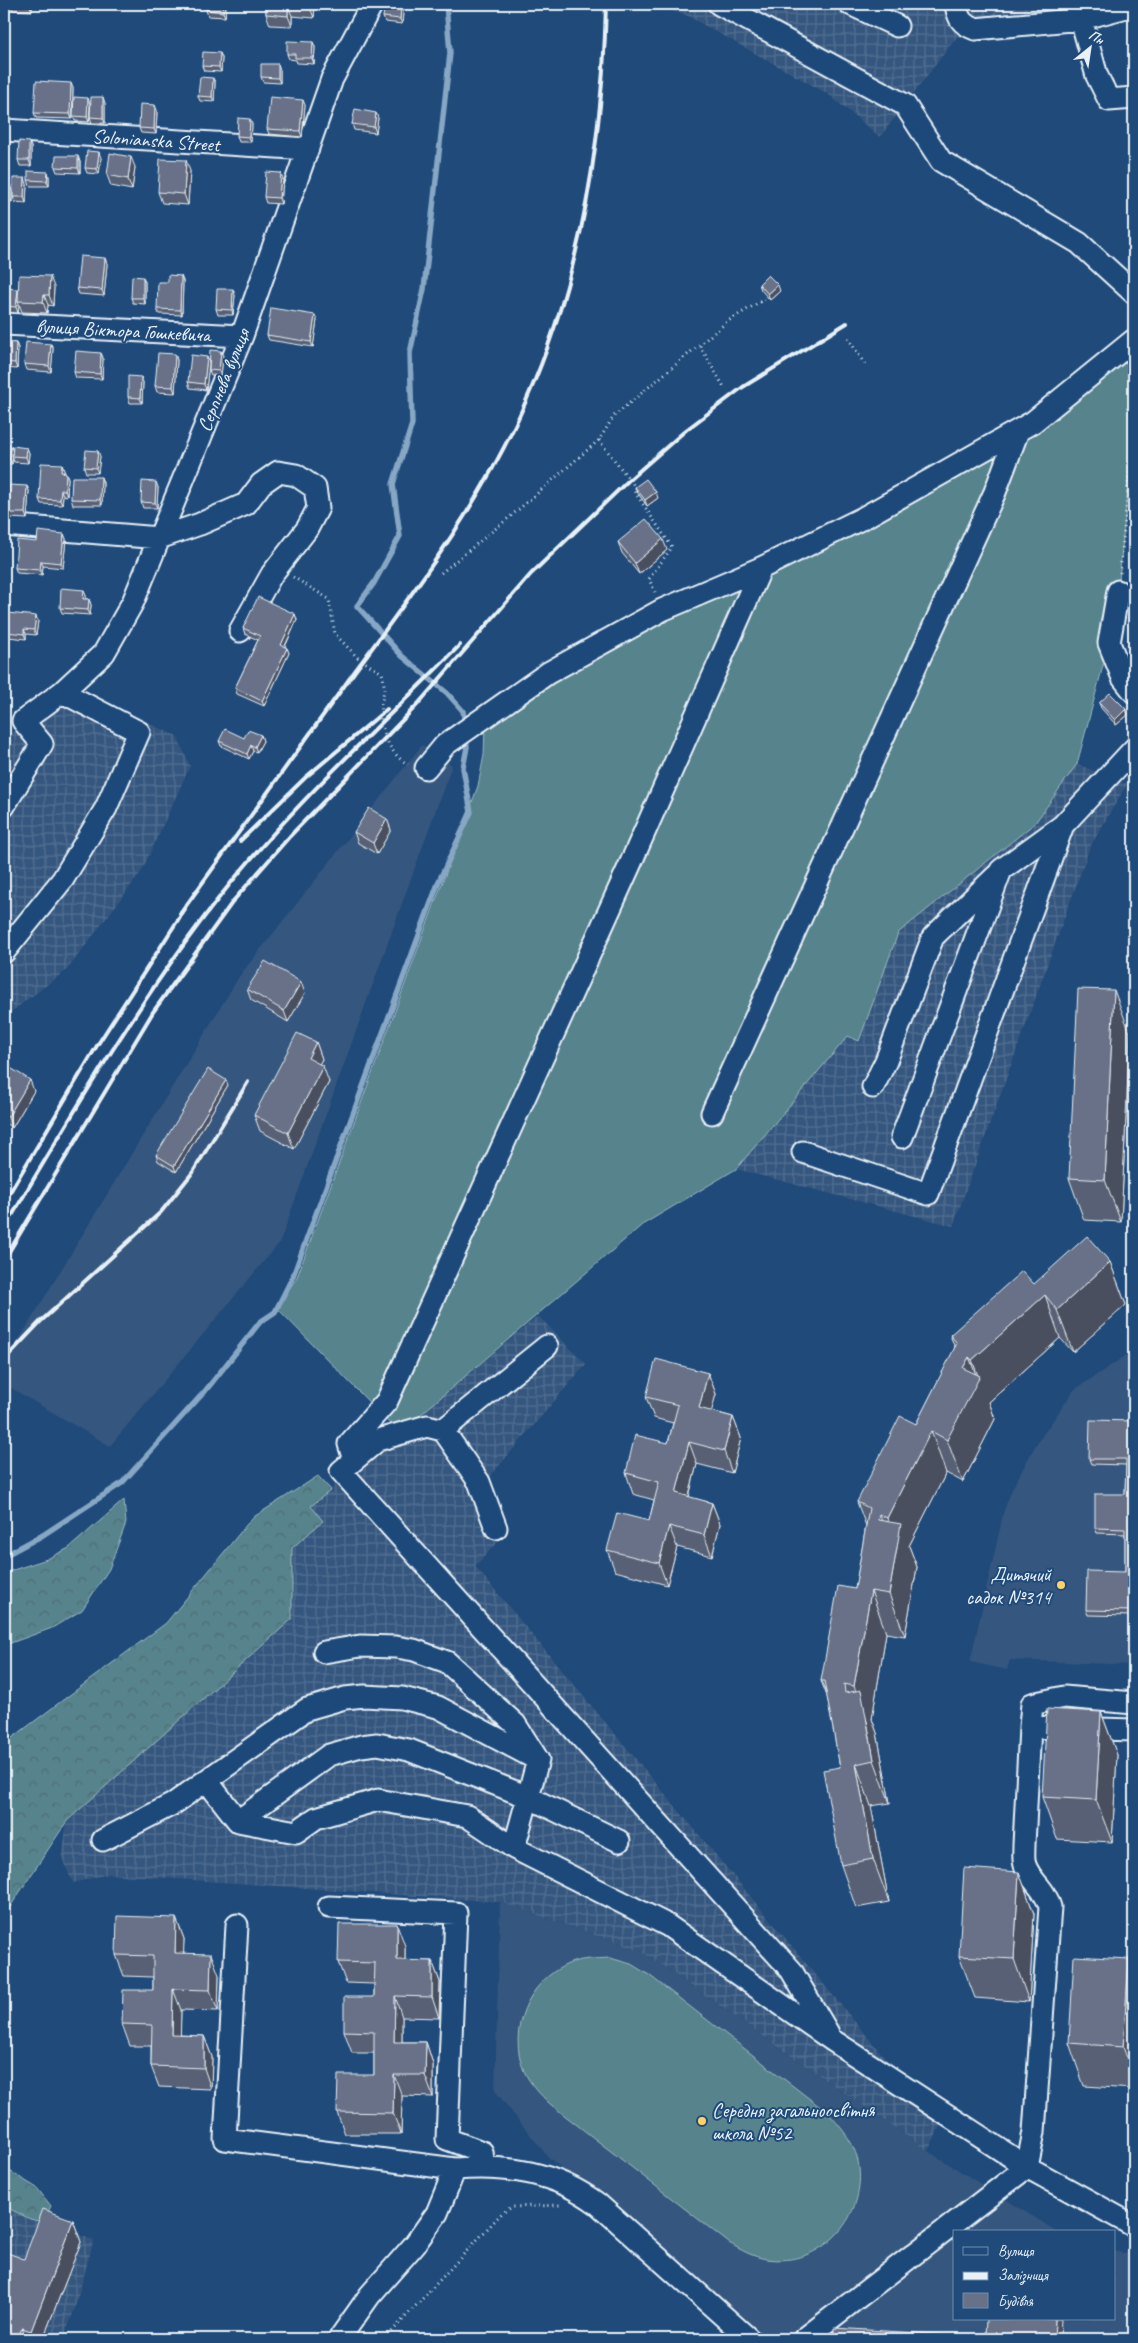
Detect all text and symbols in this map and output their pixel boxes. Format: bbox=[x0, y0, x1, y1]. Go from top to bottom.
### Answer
north arrow bbox=[1066, 22, 1116, 72]
text: Пн bbox=[1086, 26, 1108, 49]
street label: Solonianska Street bbox=[91, 124, 223, 158]
street label: вулиця Віктора Гошкевича bbox=[35, 313, 213, 348]
street label: Серпнева вулиця bbox=[192, 323, 256, 435]
place label: Дитячий садок №314 bbox=[966, 1562, 1053, 1610]
marker: Дитячий садок №314 bbox=[1055, 1579, 1067, 1591]
place label: Середня загальноосвітня школа №52 bbox=[712, 2098, 875, 2146]
marker: Середня загальноосвітня школа №52 bbox=[696, 2115, 708, 2127]
legend bbox=[953, 2230, 1116, 2320]
text: Вулиця bbox=[998, 2242, 1035, 2261]
text: Залізниця bbox=[998, 2266, 1049, 2285]
text: Будівля bbox=[998, 2292, 1033, 2311]

